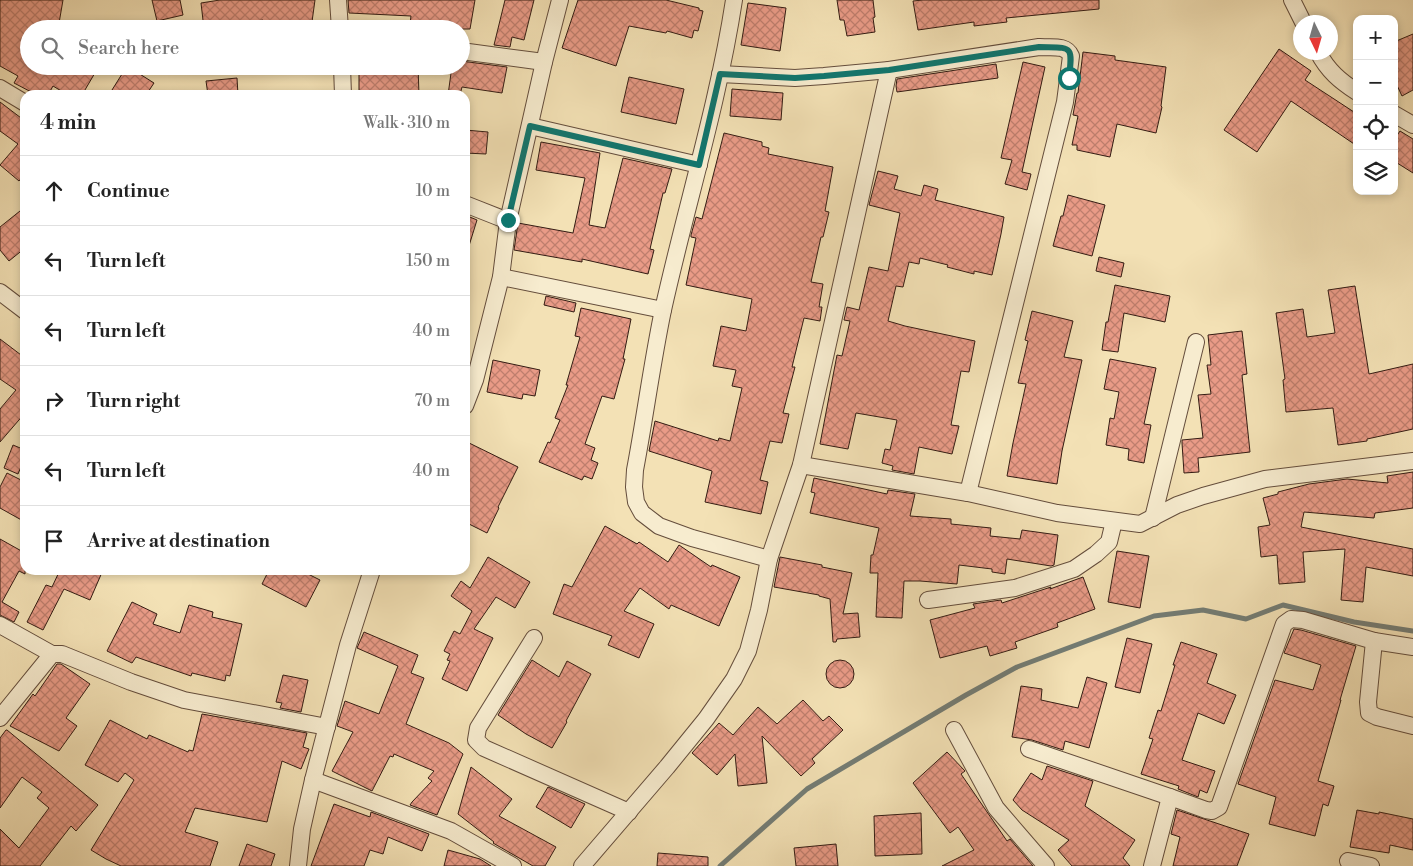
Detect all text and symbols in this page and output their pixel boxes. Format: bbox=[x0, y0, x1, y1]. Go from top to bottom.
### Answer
north arrow bbox=[1293, 15, 1338, 60]
map controls bbox=[1353, 15, 1398, 195]
button: + bbox=[1353, 15, 1398, 60]
search box bbox=[20, 20, 470, 75]
icon: search bbox=[38, 34, 66, 62]
text: Search here bbox=[78, 36, 179, 60]
button: − bbox=[1353, 60, 1398, 105]
route start bbox=[1058, 67, 1081, 90]
button: locate bbox=[1353, 105, 1398, 150]
text: 4 min bbox=[40, 110, 96, 136]
text: Walk · 310 m bbox=[363, 113, 450, 133]
button: layers bbox=[1353, 150, 1398, 195]
icon: ahead bbox=[40, 177, 68, 205]
text: Continue bbox=[87, 179, 170, 203]
text: 10 m bbox=[416, 181, 450, 201]
route end bbox=[497, 209, 520, 232]
icon: left bbox=[40, 247, 68, 275]
text: Turn left bbox=[87, 249, 166, 273]
text: 150 m bbox=[406, 251, 450, 271]
icon: left bbox=[40, 317, 68, 345]
text: Turn left bbox=[87, 319, 166, 343]
text: 40 m bbox=[413, 321, 450, 341]
icon: right bbox=[40, 387, 68, 415]
text: Turn right bbox=[87, 389, 180, 413]
text: 70 m bbox=[414, 391, 450, 411]
icon: left bbox=[40, 457, 68, 485]
text: Turn left bbox=[87, 459, 166, 483]
text: 40 m bbox=[413, 461, 450, 481]
icon: arrive bbox=[40, 527, 68, 555]
text: Arrive at destination bbox=[87, 529, 270, 553]

